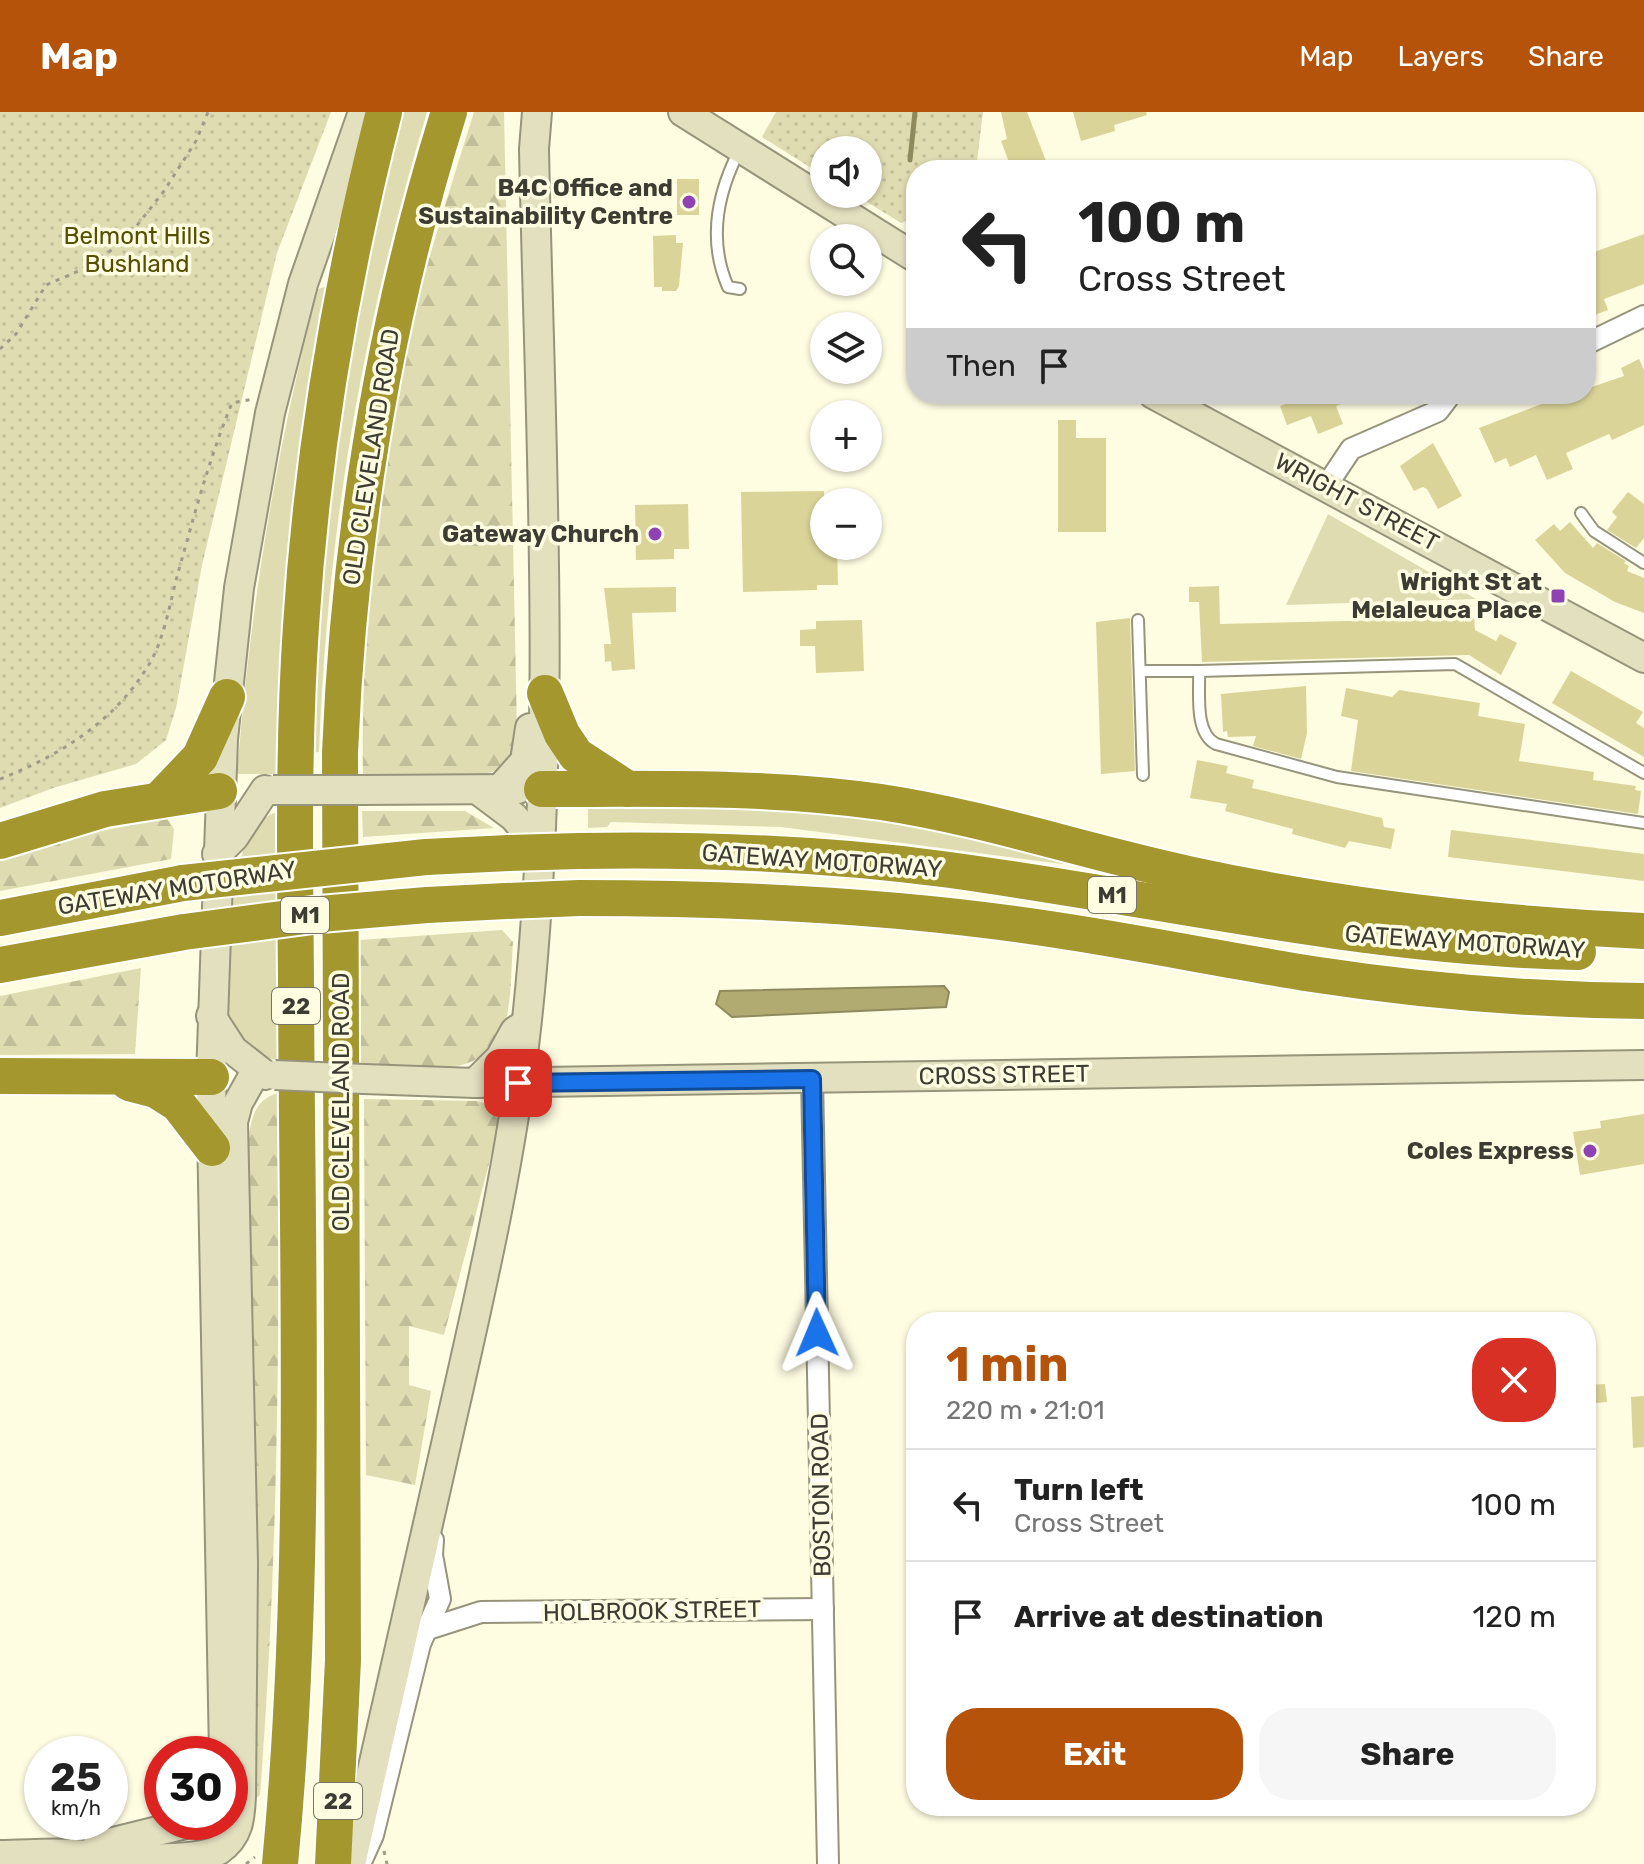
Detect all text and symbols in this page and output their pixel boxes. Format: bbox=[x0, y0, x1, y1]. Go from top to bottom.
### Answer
text: Map bbox=[40, 33, 118, 79]
text: Map bbox=[1299, 40, 1354, 73]
text: Layers bbox=[1398, 40, 1484, 73]
text: Share bbox=[1528, 40, 1604, 73]
map controls bbox=[810, 136, 882, 560]
button: sound bbox=[810, 136, 882, 208]
place label: B4C Office and Sustainability Centre bbox=[418, 174, 673, 230]
text: 100 m bbox=[1078, 190, 1245, 256]
icon: left bbox=[946, 192, 1050, 296]
marker: B4C Office and Sustainability Centre bbox=[680, 193, 698, 211]
park label: Belmont Hills Bushland bbox=[64, 222, 210, 278]
button: search bbox=[810, 224, 882, 296]
text: Cross Street bbox=[1078, 257, 1286, 300]
button: layers bbox=[810, 312, 882, 384]
street label: OLD CLEVELAND ROAD bbox=[337, 327, 405, 587]
icon: arrive bbox=[1032, 344, 1076, 388]
text: Then bbox=[946, 348, 1016, 384]
button: + bbox=[810, 400, 882, 472]
street label: WRIGHT STREET bbox=[1270, 447, 1444, 557]
button: − bbox=[810, 488, 882, 560]
place label: Gateway Church bbox=[442, 520, 639, 548]
marker: Gateway Church bbox=[646, 525, 664, 543]
place label: Wright St at Melaleuca Place bbox=[1351, 568, 1542, 624]
marker: Wright St at Melaleuca Place bbox=[1549, 587, 1567, 605]
street label: GATEWAY MOTORWAY bbox=[701, 839, 943, 883]
street label: GATEWAY MOTORWAY bbox=[56, 855, 298, 921]
road number: M1 bbox=[1088, 877, 1136, 913]
road number: M1 bbox=[281, 897, 329, 933]
street label: GATEWAY MOTORWAY bbox=[1344, 920, 1586, 964]
street label: OLD CLEVELAND ROAD bbox=[327, 972, 355, 1232]
road number: 22 bbox=[272, 988, 320, 1024]
pin bbox=[484, 1049, 552, 1117]
street label: CROSS STREET bbox=[918, 1060, 1090, 1090]
icon: arrive bbox=[496, 1061, 540, 1105]
place label: Coles Express bbox=[1407, 1137, 1574, 1165]
marker: Coles Express bbox=[1581, 1142, 1599, 1160]
position arrow bbox=[775, 1291, 859, 1375]
text: 1 min bbox=[946, 1336, 1069, 1393]
button: close bbox=[1472, 1338, 1556, 1422]
text: 220 m · 21:01 bbox=[946, 1395, 1105, 1426]
street label: BOSTON ROAD bbox=[806, 1413, 836, 1577]
text: Turn left bbox=[1014, 1472, 1144, 1508]
icon: left bbox=[946, 1483, 990, 1527]
text: 100 m bbox=[1471, 1487, 1556, 1523]
text: Cross Street bbox=[1014, 1508, 1164, 1539]
street label: HOLBROOK STREET bbox=[542, 1595, 762, 1627]
icon: arrive bbox=[946, 1595, 990, 1639]
text: Arrive at destination bbox=[1014, 1599, 1324, 1635]
text: 120 m bbox=[1472, 1599, 1556, 1635]
button: Exit bbox=[946, 1708, 1243, 1800]
button: Share bbox=[1259, 1708, 1556, 1800]
speed limit sign: 30 bbox=[144, 1736, 248, 1840]
text: 25 bbox=[50, 1754, 102, 1801]
road number: 22 bbox=[314, 1783, 362, 1819]
text: km/h bbox=[51, 1796, 101, 1820]

